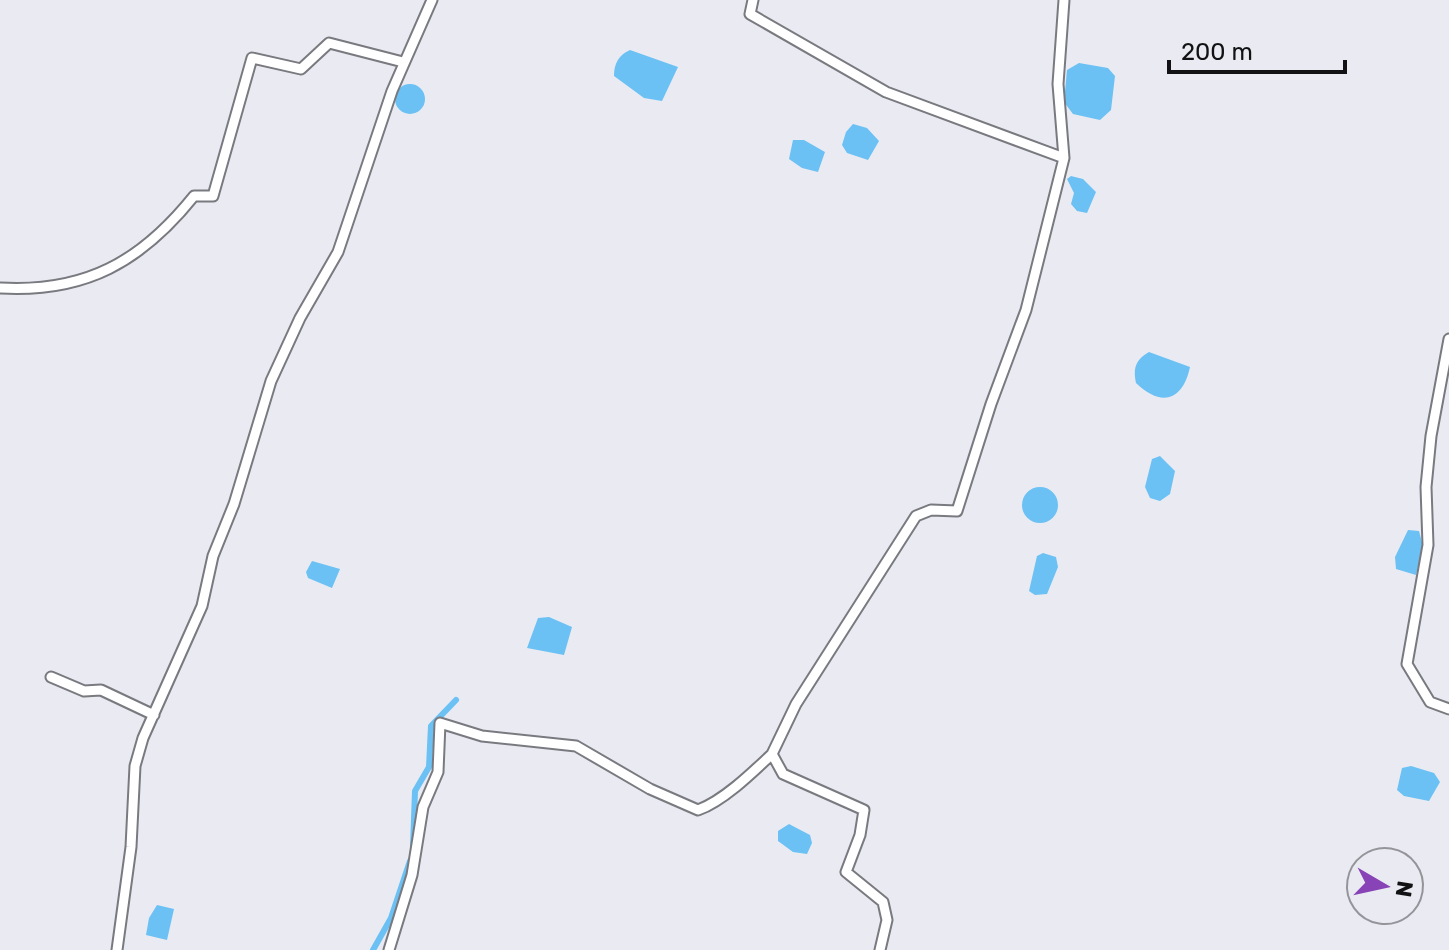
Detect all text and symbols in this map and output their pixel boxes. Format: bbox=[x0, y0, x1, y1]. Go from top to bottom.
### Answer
scale bar bbox=[1169, 24, 1345, 74]
text: 200 m bbox=[1181, 38, 1253, 66]
north arrow bbox=[1345, 846, 1425, 926]
text: N bbox=[1390, 879, 1419, 899]

